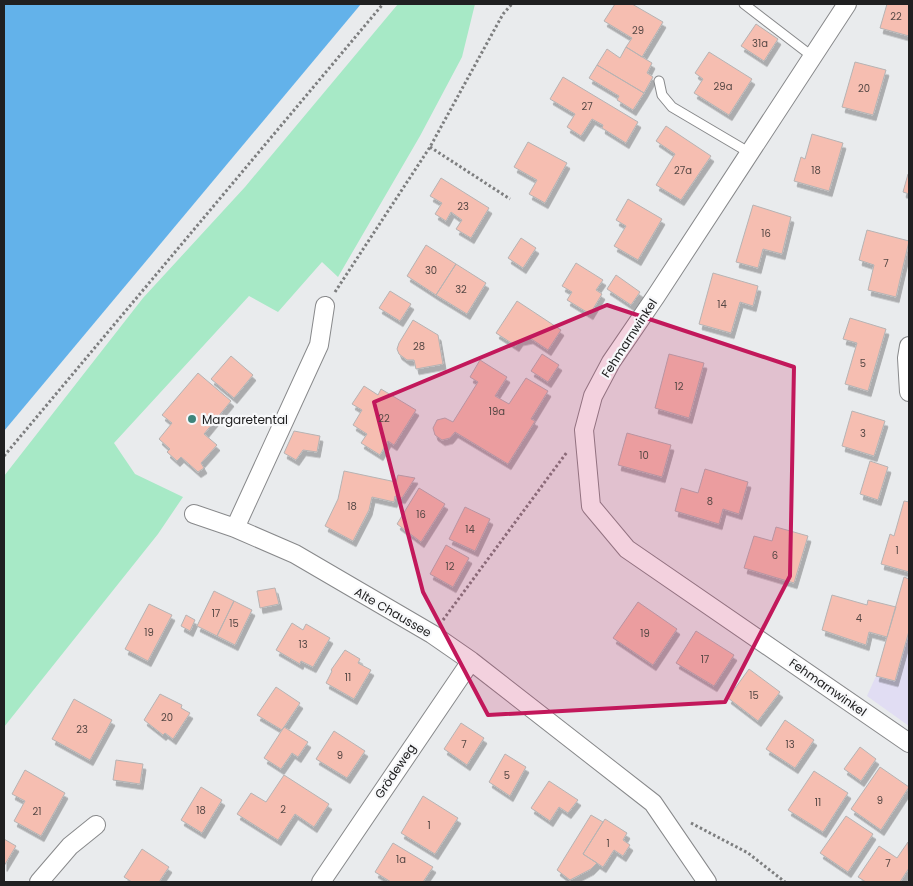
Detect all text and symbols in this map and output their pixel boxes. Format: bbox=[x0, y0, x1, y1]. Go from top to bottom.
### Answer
house number: 22 bbox=[890, 9, 902, 24]
house number: 29 bbox=[632, 23, 644, 38]
house number: 31a bbox=[752, 36, 768, 51]
house number: 29a bbox=[714, 79, 732, 94]
house number: 20 bbox=[858, 81, 870, 96]
house number: 27 bbox=[581, 99, 593, 114]
house number: 27a bbox=[674, 163, 692, 178]
house number: 18 bbox=[811, 163, 821, 178]
house number: 23 bbox=[457, 199, 469, 214]
house number: 16 bbox=[761, 226, 771, 241]
house number: 7 bbox=[883, 256, 889, 271]
house number: 30 bbox=[425, 263, 437, 278]
house number: 32 bbox=[455, 282, 467, 297]
street label: Fehmarnwinkel bbox=[597, 295, 661, 381]
house number: 14 bbox=[717, 297, 727, 312]
house number: 28 bbox=[413, 339, 425, 354]
house number: 5 bbox=[860, 356, 866, 371]
house number: 12 bbox=[675, 379, 684, 394]
house number: 19a bbox=[489, 404, 505, 419]
place label: Margaretental bbox=[202, 411, 288, 428]
house number: 22 bbox=[378, 411, 390, 426]
marker: Margaretental bbox=[186, 413, 198, 425]
house number: 3 bbox=[860, 426, 866, 441]
house number: 10 bbox=[639, 448, 649, 463]
house number: 8 bbox=[707, 494, 713, 509]
house number: 18 bbox=[347, 499, 357, 514]
house number: 16 bbox=[416, 507, 426, 522]
house number: 14 bbox=[465, 522, 475, 537]
house number: 1 bbox=[895, 543, 899, 558]
house number: 6 bbox=[772, 548, 778, 563]
house number: 12 bbox=[446, 559, 455, 574]
street label: Alte Chaussee bbox=[351, 583, 435, 641]
house number: 17 bbox=[212, 606, 221, 621]
house number: 4 bbox=[856, 611, 862, 626]
house number: 15 bbox=[229, 616, 239, 631]
house number: 19 bbox=[144, 625, 154, 640]
house number: 19 bbox=[640, 626, 650, 641]
house number: 13 bbox=[298, 637, 308, 652]
house number: 17 bbox=[701, 652, 710, 667]
street label: Fehmarnwinkel bbox=[786, 654, 870, 720]
house number: 11 bbox=[345, 670, 351, 685]
house number: 15 bbox=[749, 688, 759, 703]
house number: 20 bbox=[161, 710, 173, 725]
house number: 23 bbox=[76, 722, 88, 737]
house number: 7 bbox=[461, 737, 467, 752]
house number: 13 bbox=[785, 737, 795, 752]
street label: Grödeweg bbox=[370, 740, 420, 802]
house number: 9 bbox=[337, 748, 343, 763]
house number: 5 bbox=[504, 768, 510, 783]
house number: 9 bbox=[877, 793, 883, 808]
house number: 11 bbox=[815, 795, 821, 810]
house number: 2 bbox=[280, 802, 286, 817]
house number: 18 bbox=[196, 803, 206, 818]
house number: 21 bbox=[33, 804, 41, 819]
house number: 1 bbox=[427, 818, 431, 833]
house number: 1 bbox=[606, 836, 610, 851]
house number: 1a bbox=[396, 852, 406, 867]
house number: 7 bbox=[885, 856, 891, 871]

